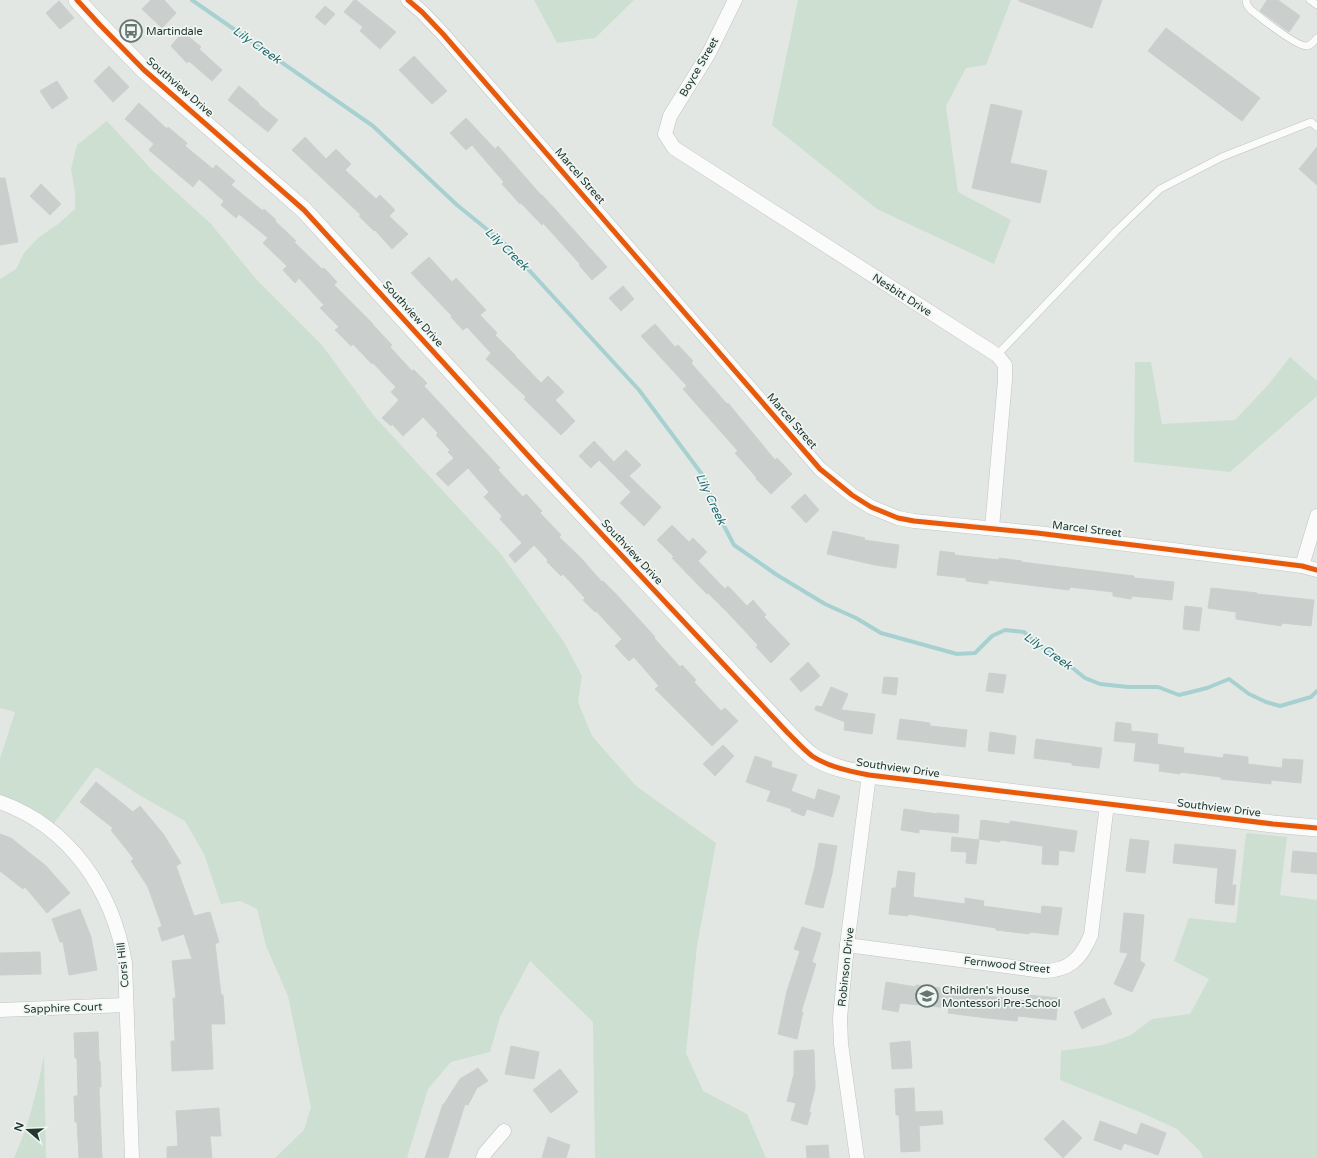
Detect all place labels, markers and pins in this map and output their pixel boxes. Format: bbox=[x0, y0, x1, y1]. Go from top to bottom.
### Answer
bus stop icon: Martindale bbox=[118, 18, 144, 44]
place label: Martindale bbox=[146, 25, 203, 38]
school or university icon: Children's House Montessori Pre-School bbox=[914, 983, 940, 1009]
place label: Children's House Montessori Pre-School bbox=[942, 984, 1060, 1010]

